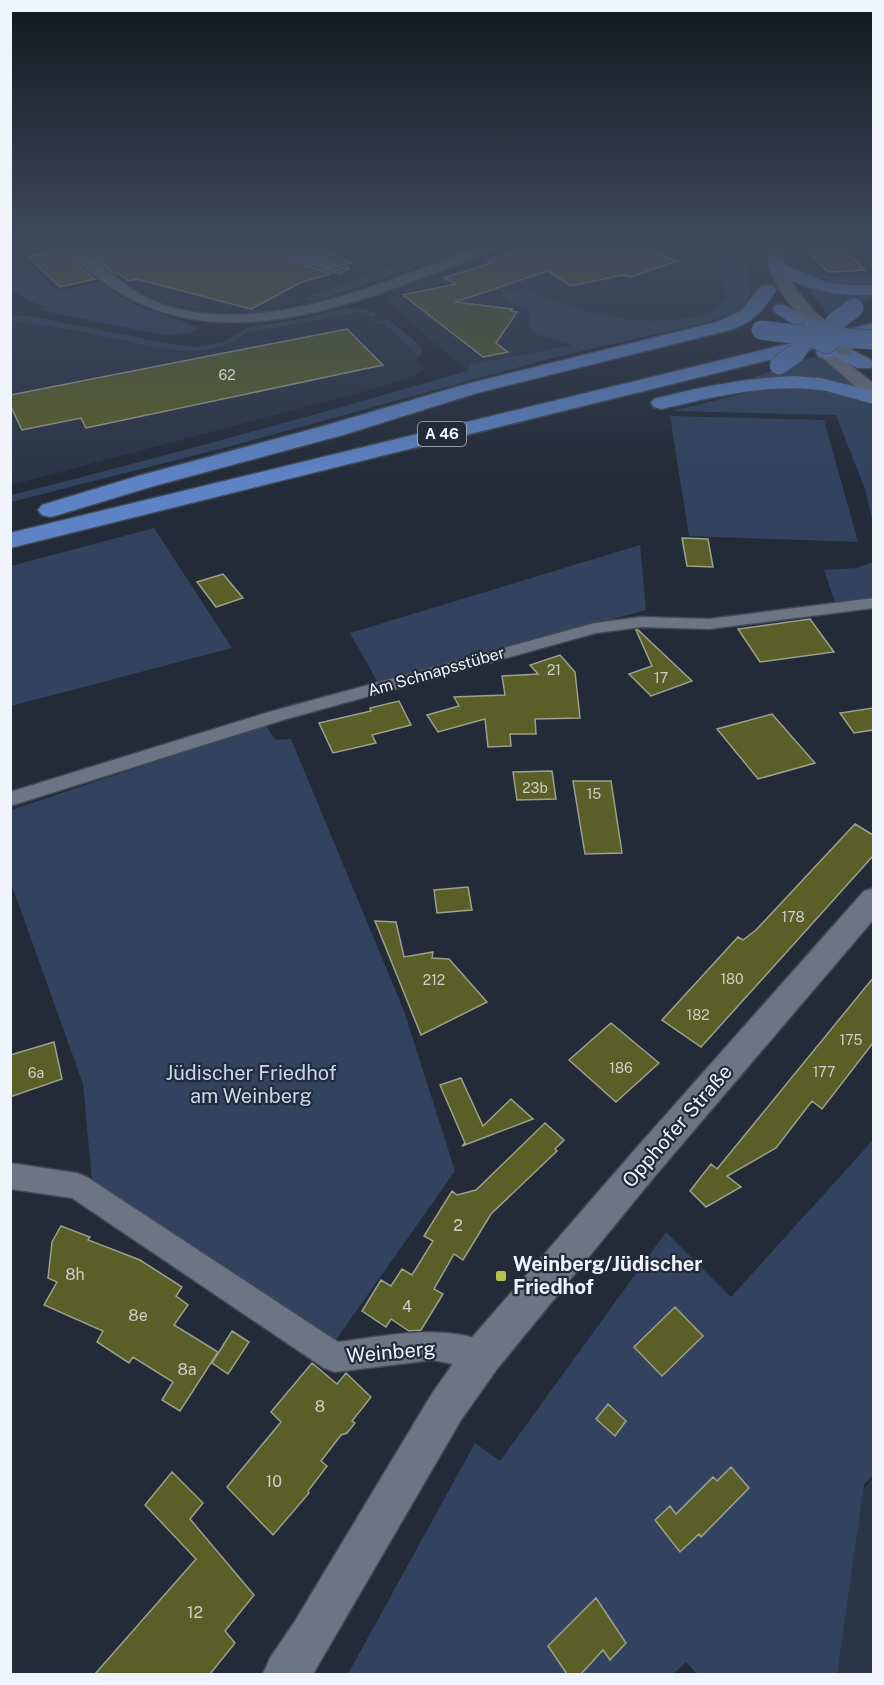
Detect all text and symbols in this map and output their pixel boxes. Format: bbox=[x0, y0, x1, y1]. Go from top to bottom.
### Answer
house number: 62 bbox=[218, 367, 236, 383]
road number: A 46 bbox=[418, 422, 466, 446]
street label: Am Schnapsstüber bbox=[365, 643, 507, 700]
house number: 21 bbox=[547, 662, 561, 678]
house number: 17 bbox=[654, 670, 668, 686]
house number: 23b bbox=[522, 780, 548, 796]
house number: 15 bbox=[587, 786, 601, 802]
house number: 178 bbox=[782, 909, 804, 925]
house number: 180 bbox=[720, 971, 744, 987]
house number: 212 bbox=[423, 972, 445, 988]
house number: 182 bbox=[686, 1007, 710, 1023]
house number: 175 bbox=[839, 1032, 863, 1048]
house number: 186 bbox=[609, 1060, 633, 1076]
street label: Opphofer Straße bbox=[617, 1060, 737, 1192]
park label: Jüdischer Friedhof am Weinberg bbox=[165, 1061, 337, 1108]
house number: 177 bbox=[813, 1064, 835, 1080]
house number: 6a bbox=[28, 1065, 44, 1081]
house number: 2 bbox=[453, 1216, 463, 1235]
place label: Weinberg/Jüdischer Friedhof bbox=[513, 1252, 703, 1299]
house number: 8h bbox=[65, 1265, 85, 1284]
marker: Weinberg/Jüdischer Friedhof bbox=[494, 1269, 508, 1283]
house number: 4 bbox=[402, 1297, 412, 1316]
house number: 8e bbox=[128, 1306, 148, 1325]
street label: Weinberg bbox=[345, 1336, 437, 1368]
house number: 8a bbox=[177, 1360, 197, 1379]
house number: 8 bbox=[315, 1397, 325, 1416]
house number: 10 bbox=[266, 1472, 282, 1491]
house number: 12 bbox=[187, 1603, 203, 1622]

